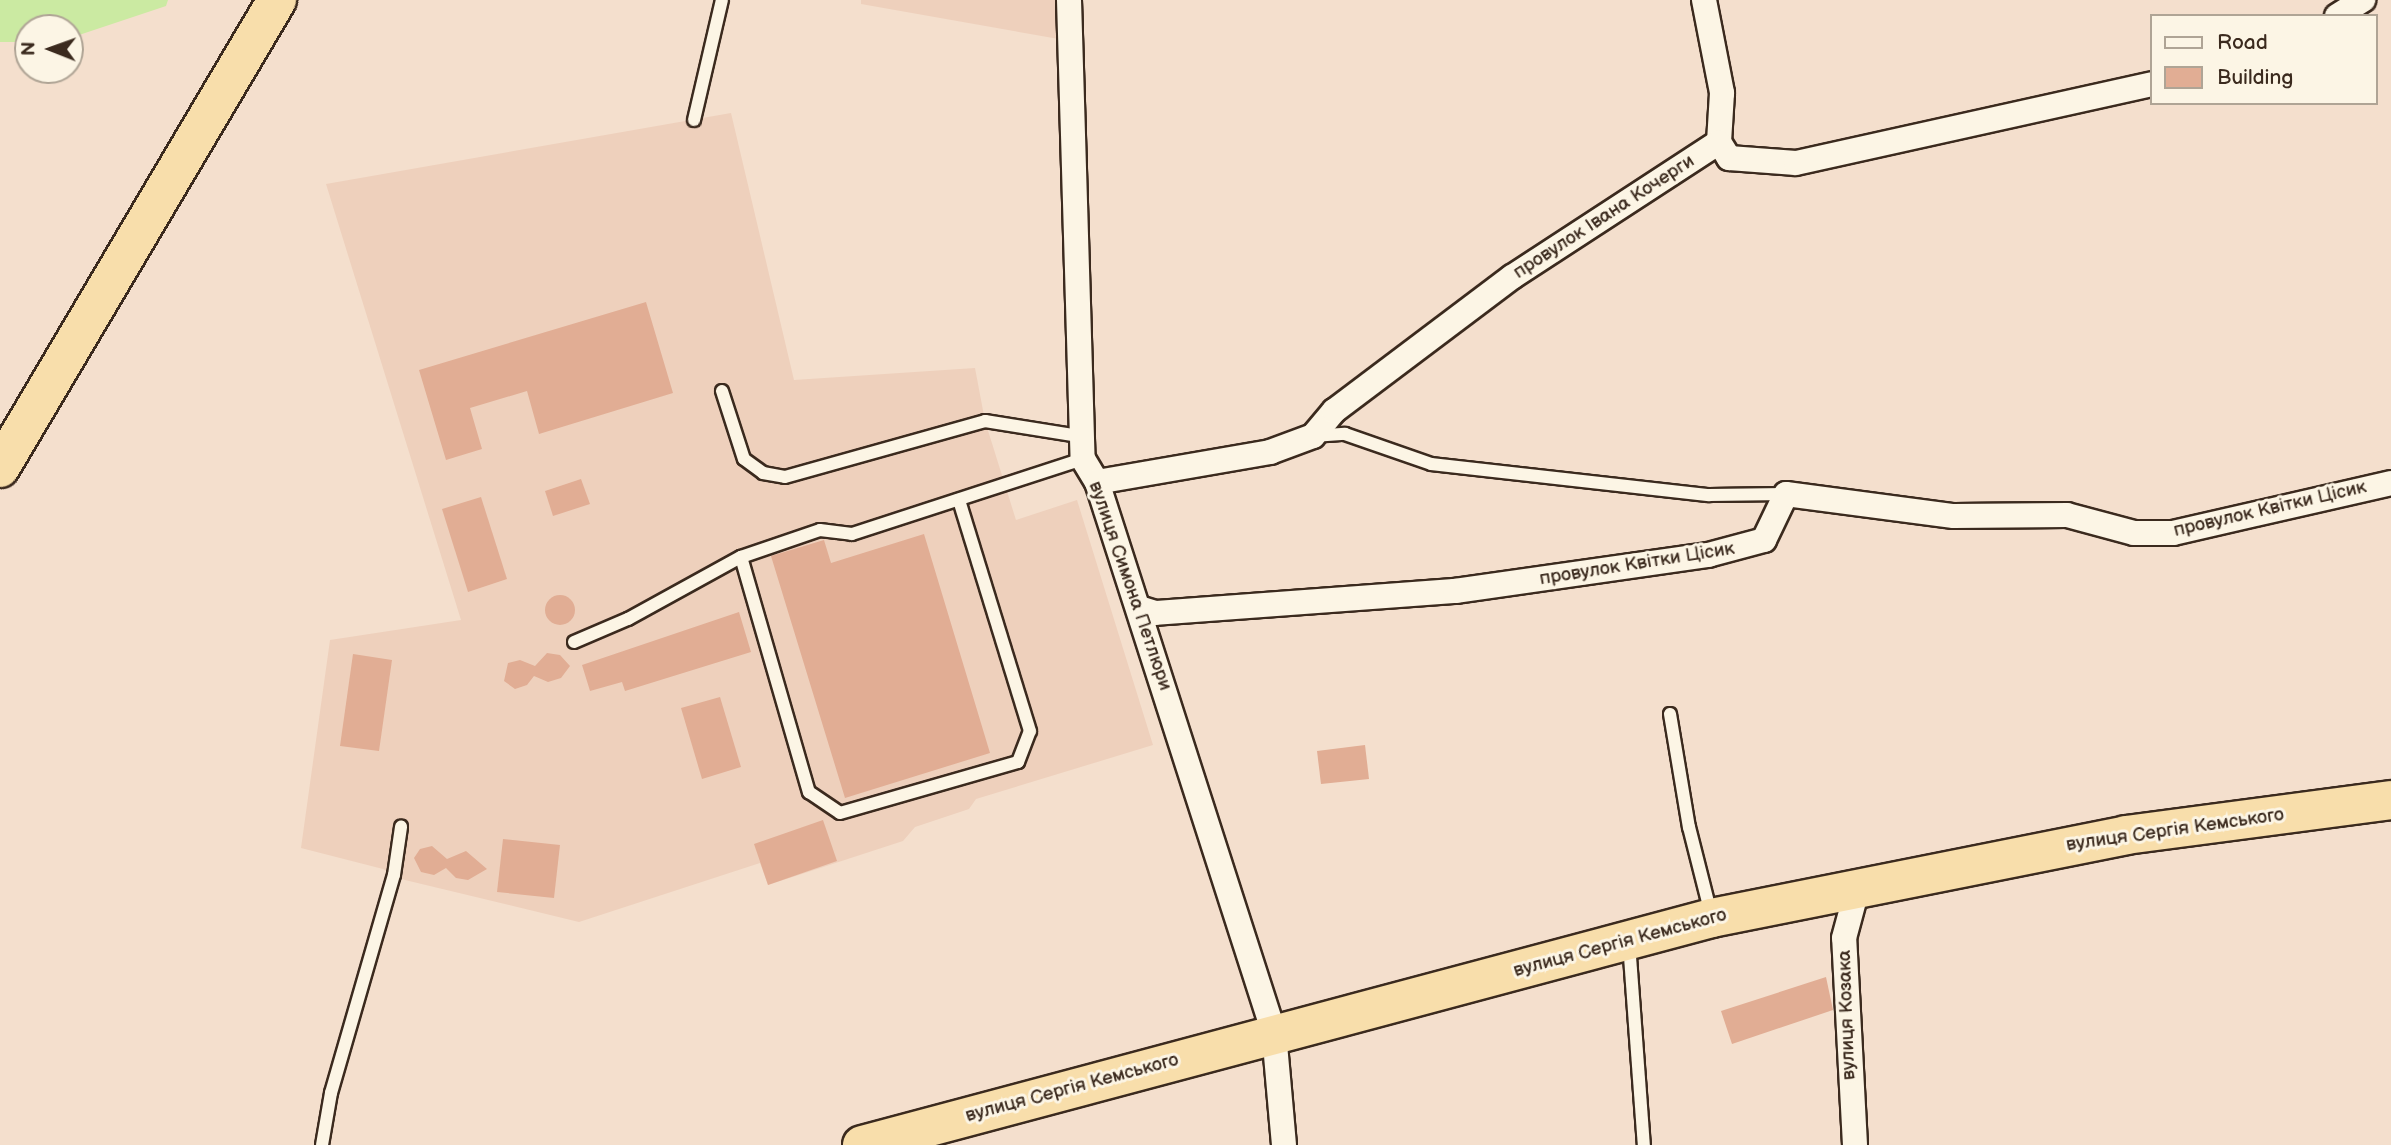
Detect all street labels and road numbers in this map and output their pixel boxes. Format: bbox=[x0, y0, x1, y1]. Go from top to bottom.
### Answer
street label: провулок Івана Кочерги bbox=[1509, 150, 1699, 284]
street label: провулок Квітки Цісик bbox=[2171, 476, 2369, 542]
street label: вулиця Симона Петлюри bbox=[1083, 478, 1177, 694]
street label: провулок Квітки Цісик bbox=[1538, 537, 1736, 591]
street label: вулиця Сергія Кемського bbox=[2065, 803, 2285, 857]
street label: вулиця Сергія Кемського bbox=[1511, 904, 1729, 982]
street label: вулиця Козака bbox=[1833, 949, 1861, 1081]
street label: вулиця Сергія Кемського bbox=[963, 1049, 1181, 1127]

